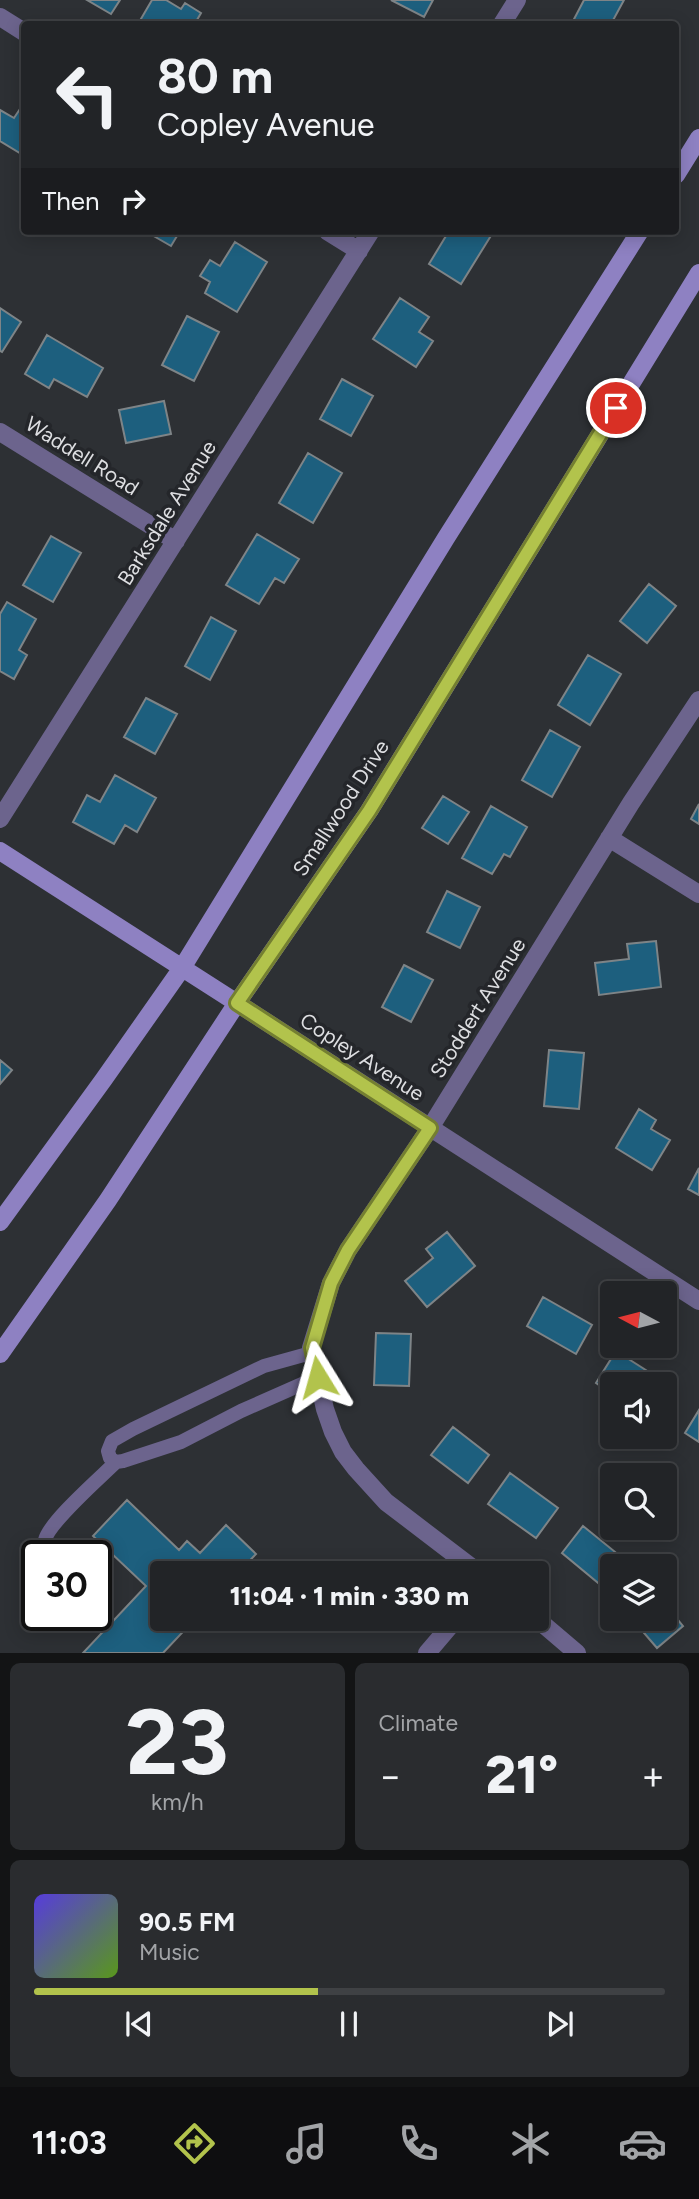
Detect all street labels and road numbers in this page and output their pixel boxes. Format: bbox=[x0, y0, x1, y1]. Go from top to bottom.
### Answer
street label: Waddell Road bbox=[21, 411, 144, 500]
street label: Barksdale Avenue bbox=[112, 436, 221, 590]
street label: Smallwood Drive bbox=[287, 735, 394, 881]
street label: Stoddert Avenue bbox=[425, 933, 531, 1082]
street label: Copley Avenue bbox=[296, 1007, 429, 1106]

